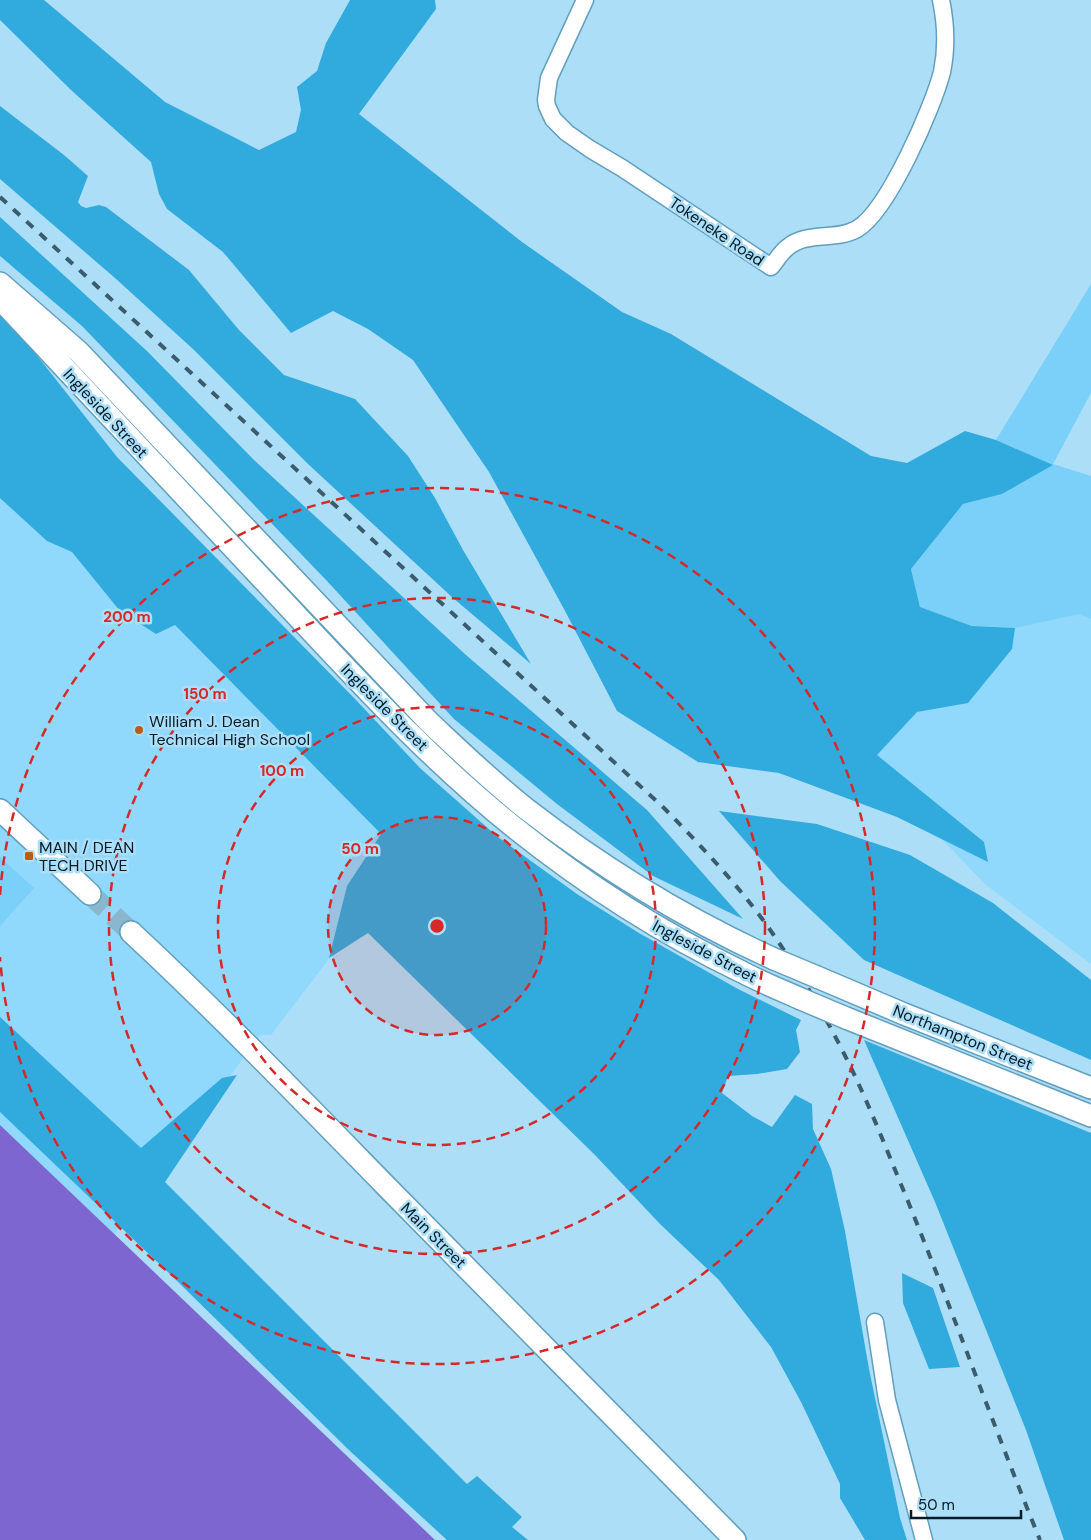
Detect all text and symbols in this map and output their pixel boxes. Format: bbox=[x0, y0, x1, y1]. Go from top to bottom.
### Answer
street label: Tokeneke Road bbox=[665, 192, 768, 271]
street label: Ingleside Street bbox=[59, 364, 153, 463]
text: 200 m bbox=[103, 607, 151, 627]
street label: Ingleside Street bbox=[337, 659, 433, 755]
text: 150 m bbox=[184, 684, 227, 704]
place label: William J. Dean Technical High School bbox=[149, 711, 310, 750]
marker: William J. Dean Technical High School bbox=[133, 724, 145, 736]
text: 100 m bbox=[260, 761, 304, 781]
place label: MAIN / DEAN TECH DRIVE bbox=[39, 837, 134, 876]
text: 50 m bbox=[341, 839, 379, 859]
marker: MAIN / DEAN TECH DRIVE bbox=[23, 850, 35, 862]
street label: Ingleside Street bbox=[649, 915, 761, 988]
centre of rings bbox=[428, 917, 446, 935]
street label: Northampton Street bbox=[890, 1000, 1036, 1075]
street label: Main Street bbox=[396, 1198, 471, 1273]
scale bar bbox=[911, 1488, 1021, 1520]
text: 50 m bbox=[918, 1495, 955, 1515]

